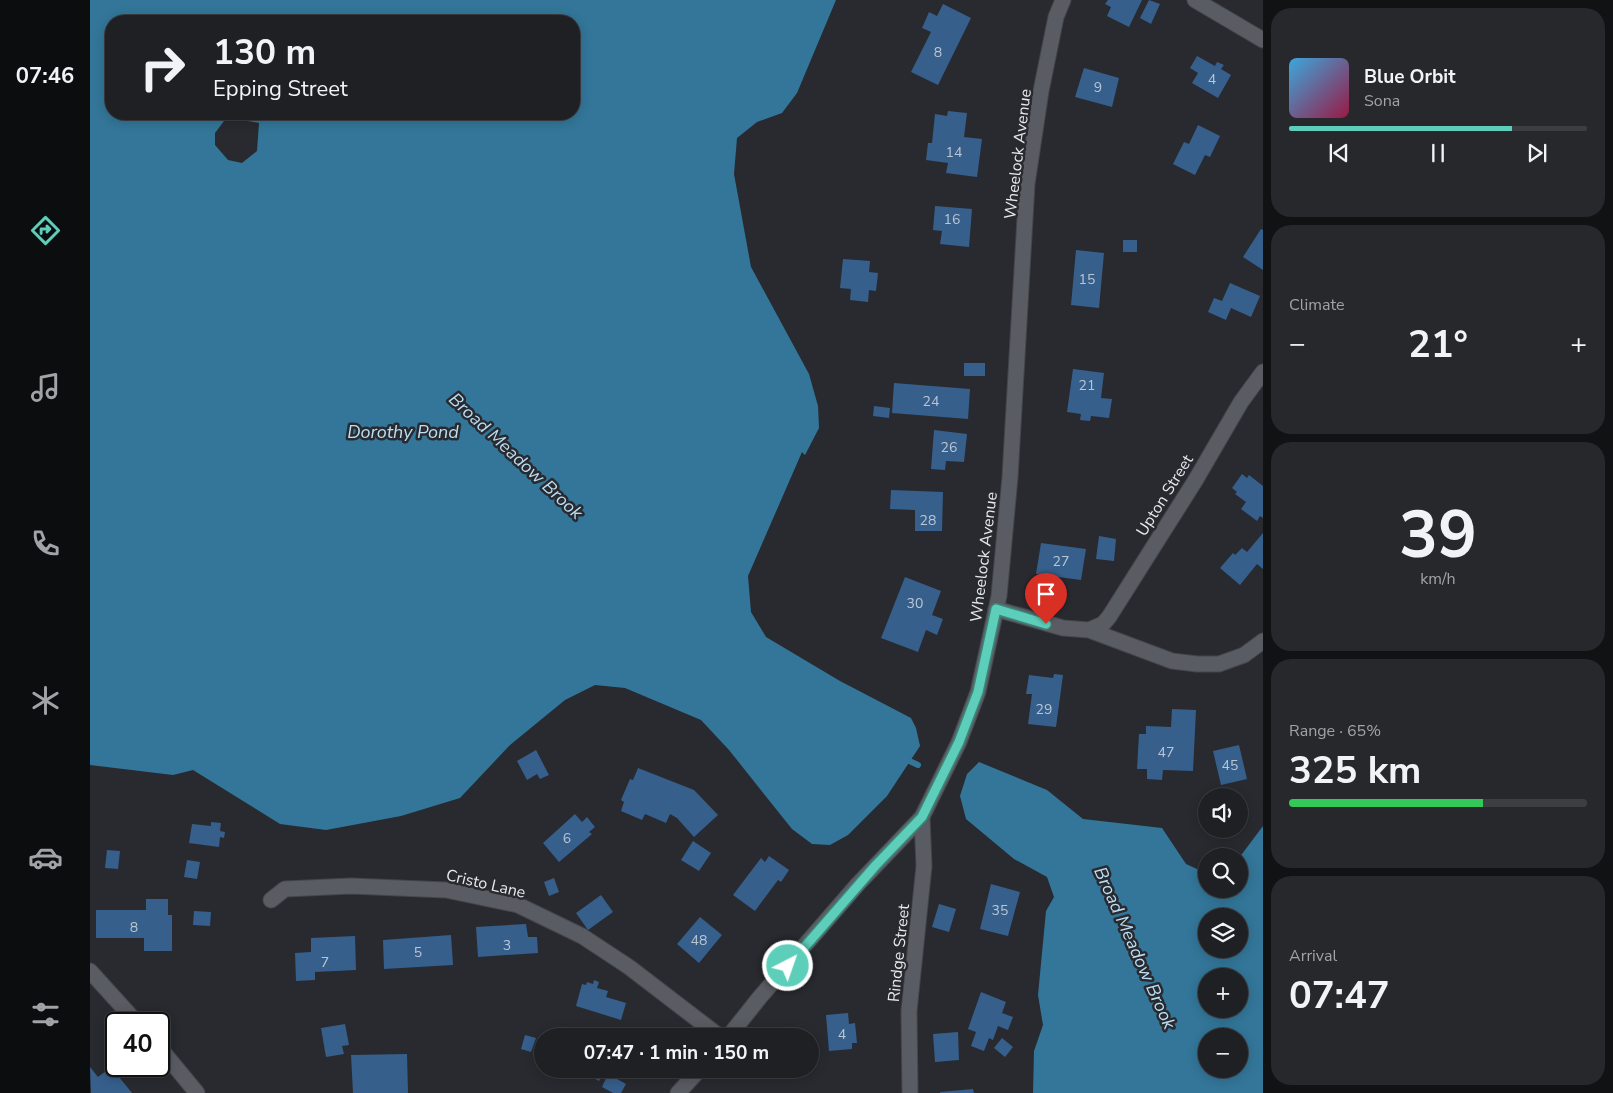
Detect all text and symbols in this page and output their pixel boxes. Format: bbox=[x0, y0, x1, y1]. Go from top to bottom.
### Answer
text: 130 m bbox=[213, 29, 316, 76]
icon: right bbox=[130, 35, 195, 100]
house number: 8 bbox=[934, 43, 942, 62]
text: 07:46 bbox=[16, 61, 74, 91]
text: Blue Orbit bbox=[1364, 64, 1455, 90]
house number: 4 bbox=[1208, 70, 1216, 89]
text: Epping Street bbox=[213, 74, 348, 104]
house number: 9 bbox=[1094, 78, 1102, 97]
street label: Wheelock Avenue bbox=[999, 88, 1037, 221]
text: Sona bbox=[1364, 90, 1400, 112]
icon: previous bbox=[1325, 139, 1353, 167]
icon: pause bbox=[1424, 139, 1452, 167]
icon: next bbox=[1523, 139, 1551, 167]
house number: 14 bbox=[946, 143, 962, 162]
house number: 16 bbox=[944, 210, 960, 229]
icon: directions bbox=[28, 213, 63, 248]
house number: 15 bbox=[1079, 270, 1095, 289]
text: Climate bbox=[1289, 294, 1344, 316]
text: 21° bbox=[1408, 319, 1468, 370]
text: − bbox=[1289, 325, 1306, 363]
text: + bbox=[1570, 325, 1587, 363]
icon: music bbox=[28, 370, 63, 405]
house number: 21 bbox=[1079, 376, 1095, 395]
water label: Broad Meadow Brook bbox=[444, 387, 589, 525]
house number: 24 bbox=[923, 392, 939, 411]
water label: Dorothy Pond bbox=[347, 420, 459, 444]
house number: 26 bbox=[941, 438, 957, 457]
street label: Upton Street bbox=[1131, 450, 1199, 540]
street label: Wheelock Avenue bbox=[965, 491, 1003, 624]
text: 39 bbox=[1399, 491, 1477, 580]
house number: 28 bbox=[920, 511, 936, 530]
icon: phone bbox=[28, 526, 63, 561]
house number: 27 bbox=[1053, 552, 1069, 571]
text: km/h bbox=[1420, 568, 1456, 590]
pin bbox=[1025, 573, 1067, 624]
icon: arrive bbox=[1032, 580, 1060, 608]
house number: 30 bbox=[907, 594, 923, 613]
icon: climate bbox=[28, 683, 63, 718]
house number: 29 bbox=[1036, 700, 1052, 719]
text: Range · 65% bbox=[1289, 720, 1381, 742]
house number: 47 bbox=[1158, 743, 1174, 762]
text: 325 km bbox=[1289, 745, 1421, 796]
house number: 45 bbox=[1222, 756, 1238, 775]
map controls bbox=[1198, 788, 1248, 1078]
button: sound bbox=[1198, 788, 1248, 838]
house number: 6 bbox=[563, 829, 571, 848]
icon: car bbox=[28, 840, 63, 875]
button: search bbox=[1198, 848, 1248, 898]
water label: Broad Meadow Brook bbox=[1088, 863, 1182, 1034]
street label: Cristo Lane bbox=[444, 864, 528, 904]
house number: 35 bbox=[992, 901, 1008, 920]
street label: Rindge Street bbox=[883, 903, 915, 1003]
button: layers bbox=[1198, 908, 1248, 958]
house number: 8 bbox=[130, 918, 138, 937]
house number: 48 bbox=[691, 931, 707, 950]
house number: 3 bbox=[503, 936, 511, 955]
position arrow bbox=[761, 939, 813, 991]
house number: 5 bbox=[414, 943, 422, 962]
text: Arrival bbox=[1289, 945, 1337, 967]
house number: 7 bbox=[321, 953, 329, 972]
button: + bbox=[1198, 968, 1248, 1018]
text: 07:47 bbox=[1289, 970, 1390, 1021]
icon: filters bbox=[28, 997, 63, 1032]
speed limit sign: 40 bbox=[105, 1012, 170, 1077]
house number: 4 bbox=[838, 1025, 846, 1044]
button: − bbox=[1198, 1028, 1248, 1078]
text: 07:47 · 1 min · 150 m bbox=[584, 1040, 769, 1066]

